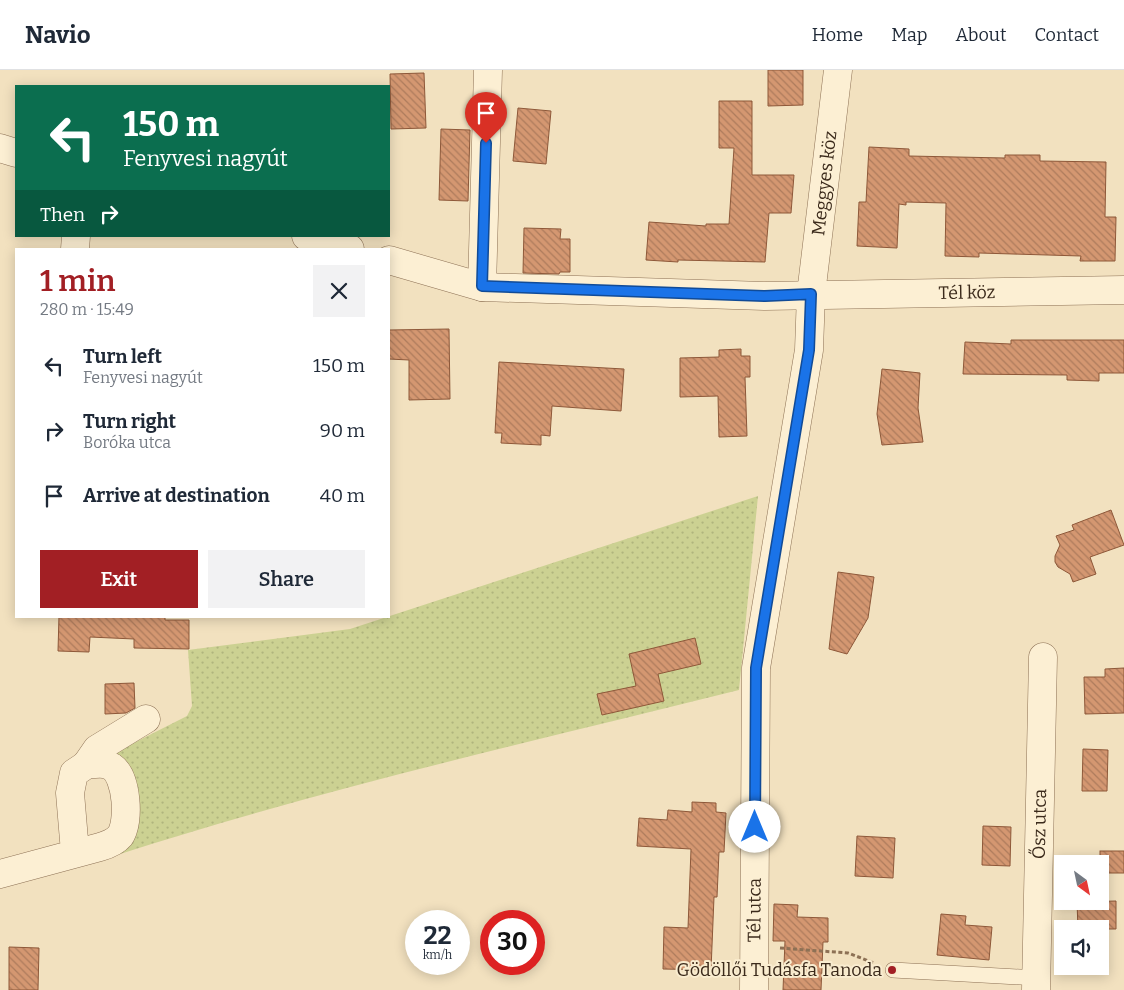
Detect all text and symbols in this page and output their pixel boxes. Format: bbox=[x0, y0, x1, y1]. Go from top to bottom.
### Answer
text: Navio bbox=[25, 21, 91, 49]
text: Home bbox=[812, 24, 863, 46]
text: Map bbox=[891, 24, 927, 46]
text: About bbox=[955, 24, 1006, 46]
text: Contact bbox=[1034, 24, 1099, 46]
pin bbox=[465, 92, 507, 143]
icon: arrive bbox=[472, 99, 500, 127]
text: 150 m bbox=[123, 103, 219, 145]
icon: left bbox=[40, 105, 105, 170]
street label: Meggyes köz bbox=[807, 130, 842, 237]
text: Fenyvesi nagyút bbox=[123, 145, 288, 172]
icon: right bbox=[95, 200, 123, 228]
text: Then bbox=[40, 203, 85, 226]
text: 1 min bbox=[40, 263, 115, 299]
button: close bbox=[313, 265, 365, 317]
street label: Tél köz bbox=[938, 281, 996, 304]
text: 280 m · 15:49 bbox=[40, 300, 134, 319]
text: Turn left bbox=[83, 345, 162, 368]
icon: left bbox=[40, 352, 68, 380]
text: 150 m bbox=[313, 354, 365, 377]
text: Fenyvesi nagyút bbox=[83, 368, 203, 387]
text: Turn right bbox=[83, 410, 176, 433]
icon: right bbox=[40, 417, 68, 445]
text: 90 m bbox=[320, 419, 365, 442]
text: Boróka utca bbox=[83, 433, 171, 452]
icon: arrive bbox=[40, 482, 68, 510]
text: Arrive at destination bbox=[83, 484, 270, 507]
text: 40 m bbox=[320, 484, 365, 507]
button: Exit bbox=[40, 550, 198, 608]
button: Share bbox=[208, 550, 365, 608]
street label: Ősz utca bbox=[1027, 788, 1051, 859]
position arrow bbox=[728, 800, 780, 852]
north arrow bbox=[1054, 855, 1109, 910]
map controls bbox=[1054, 855, 1109, 975]
street label: Tél utca bbox=[743, 878, 766, 942]
speed limit sign: 30 bbox=[480, 910, 545, 975]
button: sound bbox=[1054, 920, 1109, 975]
text: 22 bbox=[423, 921, 452, 951]
text: km/h bbox=[423, 948, 452, 962]
place label: Gödöllői Tudásfa Tanoda bbox=[677, 959, 882, 981]
marker: Gödöllői Tudásfa Tanoda bbox=[886, 964, 898, 976]

